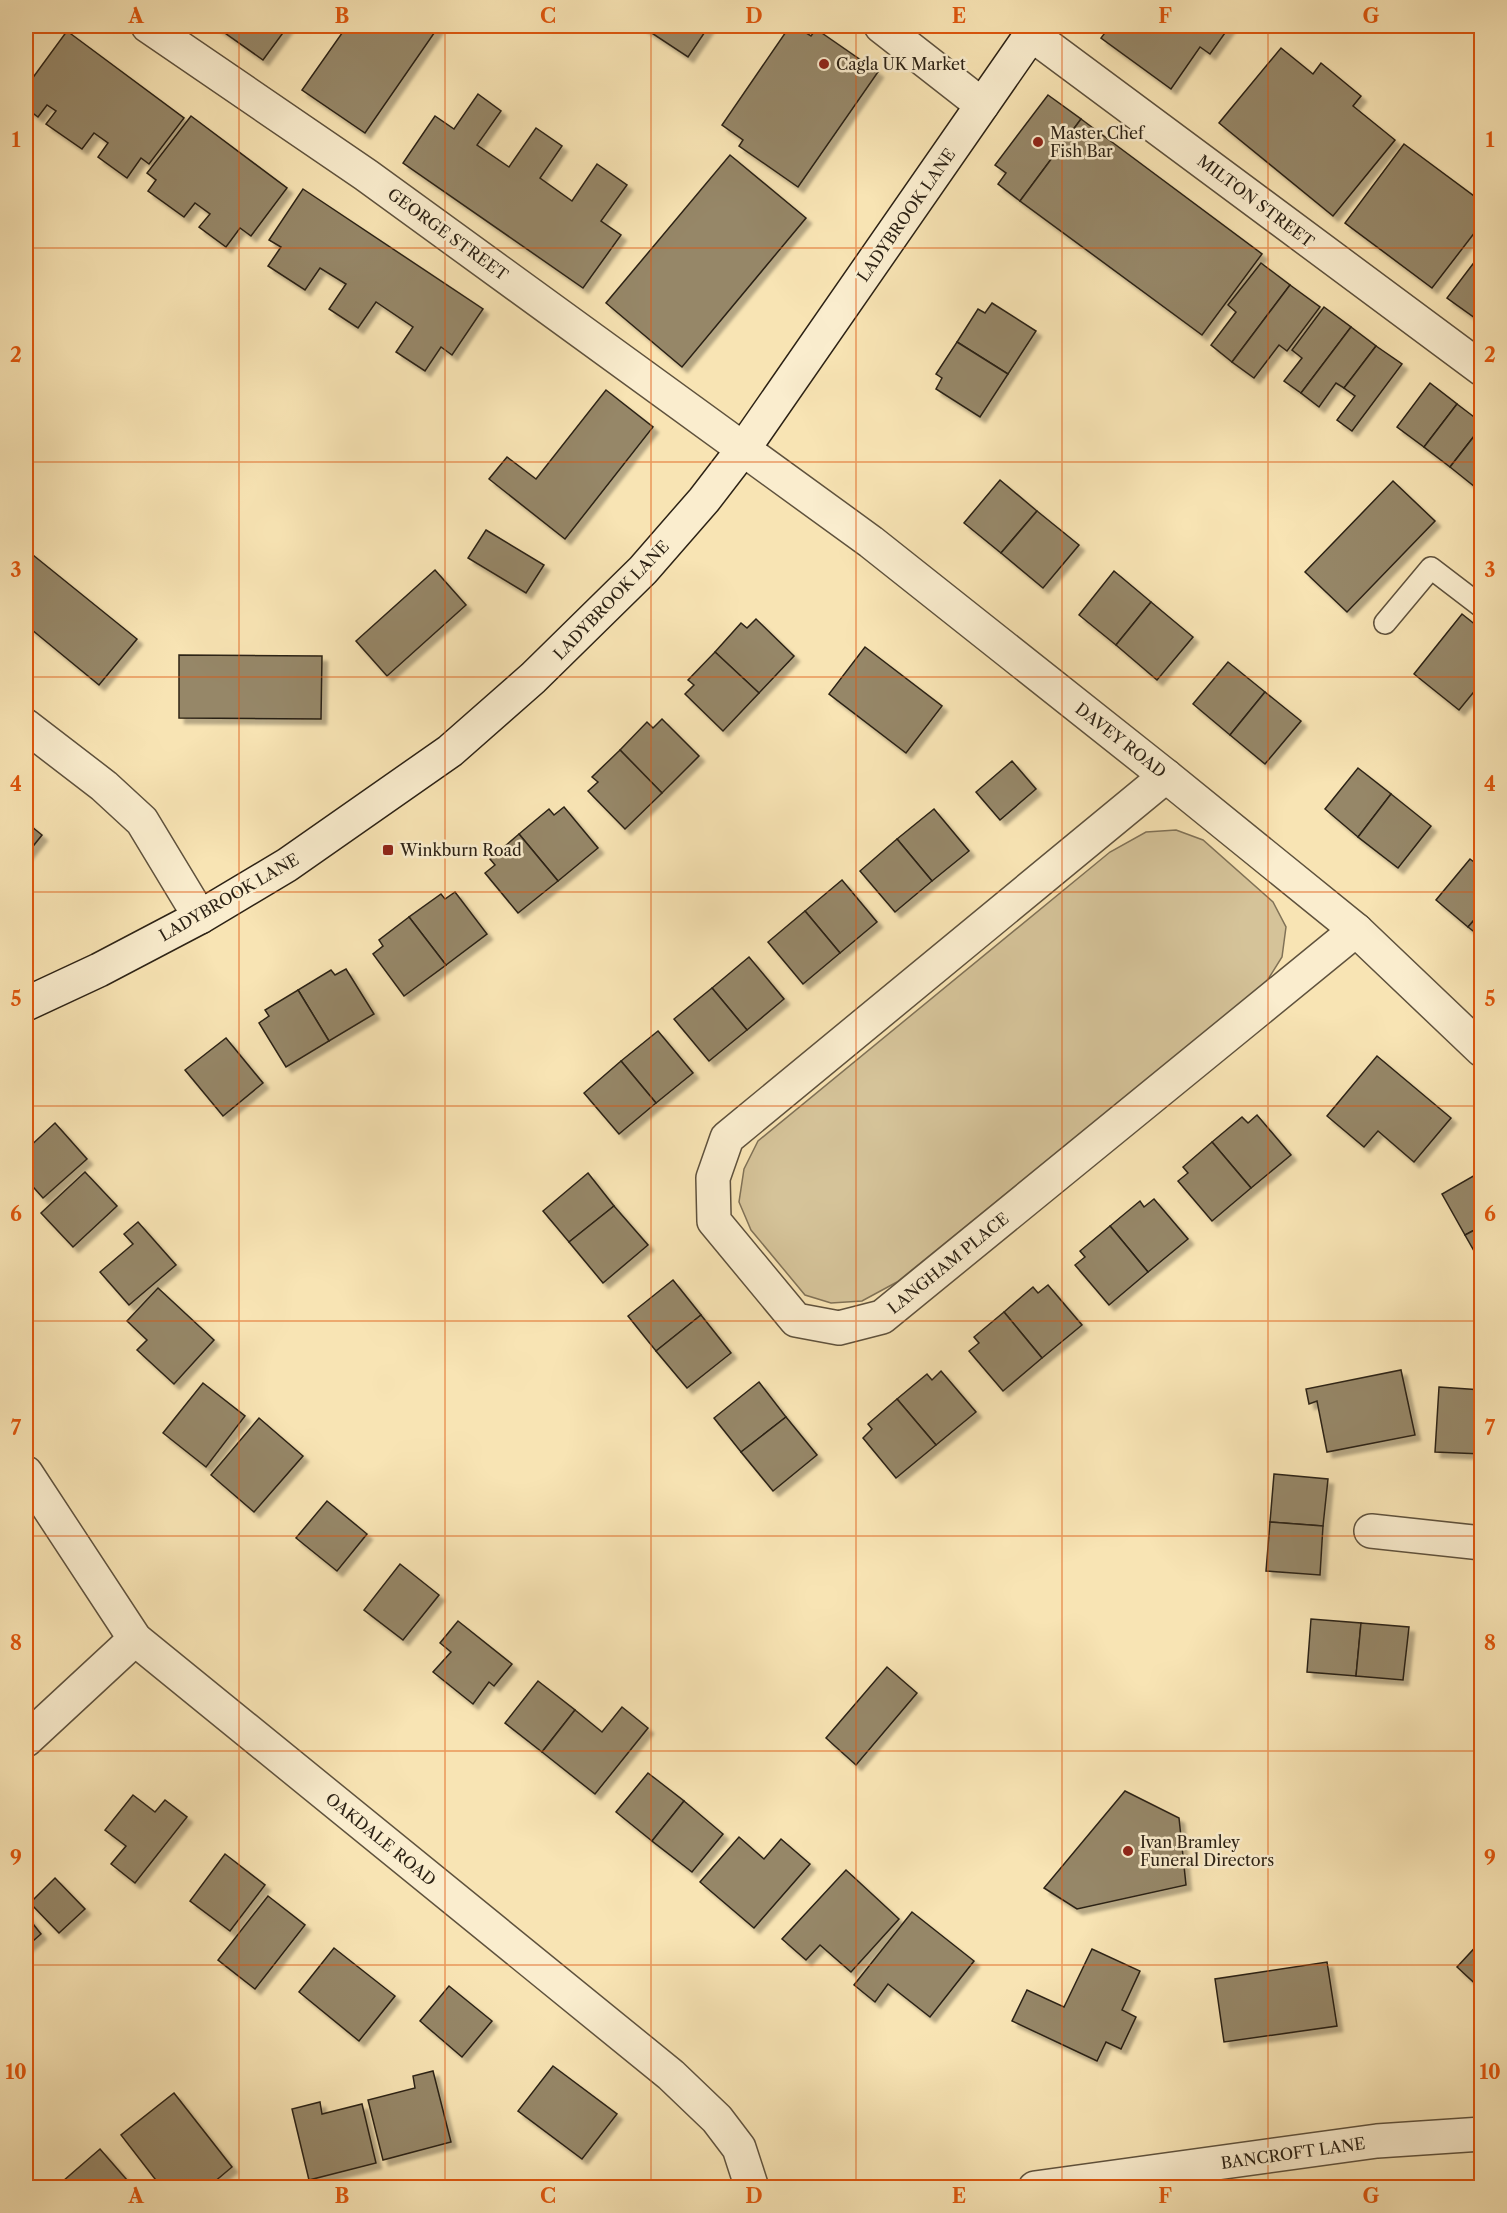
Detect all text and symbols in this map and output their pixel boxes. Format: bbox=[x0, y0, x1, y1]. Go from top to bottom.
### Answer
text: A bbox=[127, 4, 144, 28]
text: B bbox=[335, 4, 350, 28]
text: C bbox=[540, 4, 556, 28]
text: D bbox=[745, 4, 763, 28]
text: E bbox=[952, 4, 966, 28]
text: F bbox=[1158, 4, 1172, 28]
text: G bbox=[1363, 4, 1380, 28]
place label: Cagla UK Market bbox=[836, 54, 966, 74]
marker: Cagla UK Market bbox=[817, 57, 831, 71]
place label: Master Chef Fish Bar bbox=[1050, 123, 1146, 161]
text: 1 bbox=[12, 128, 21, 152]
text: 1 bbox=[1486, 128, 1495, 152]
marker: Master Chef Fish Bar bbox=[1031, 135, 1045, 149]
street label: LADYBROOK LANE bbox=[853, 145, 959, 285]
street label: MILTON STREET bbox=[1194, 151, 1318, 251]
street label: GEORGE STREET bbox=[384, 184, 512, 284]
text: 2 bbox=[10, 343, 22, 367]
text: 2 bbox=[1484, 343, 1496, 367]
street label: LADYBROOK LANE bbox=[549, 536, 673, 664]
text: 3 bbox=[10, 558, 22, 582]
text: 3 bbox=[1484, 558, 1496, 582]
street label: DAVEY ROAD bbox=[1072, 698, 1170, 782]
text: 4 bbox=[10, 772, 22, 796]
text: 4 bbox=[1484, 772, 1496, 796]
place label: Winkburn Road bbox=[399, 840, 522, 860]
marker: Winkburn Road bbox=[381, 843, 395, 857]
street label: LADYBROOK LANE bbox=[156, 849, 302, 945]
text: 5 bbox=[10, 987, 22, 1011]
text: 5 bbox=[1484, 987, 1496, 1011]
text: 6 bbox=[10, 1202, 22, 1226]
text: 6 bbox=[1484, 1202, 1496, 1226]
street label: LANGHAM PLACE bbox=[883, 1208, 1013, 1318]
text: 7 bbox=[11, 1416, 22, 1440]
text: 7 bbox=[1485, 1416, 1496, 1440]
text: 8 bbox=[10, 1631, 22, 1655]
text: 8 bbox=[1484, 1631, 1496, 1655]
street label: OAKDALE ROAD bbox=[322, 1788, 440, 1890]
place label: Ivan Bramley Funeral Directors bbox=[1140, 1832, 1274, 1870]
marker: Ivan Bramley Funeral Directors bbox=[1121, 1844, 1135, 1858]
text: 9 bbox=[10, 1846, 22, 1870]
text: 9 bbox=[1484, 1846, 1496, 1870]
text: 10 bbox=[5, 2060, 27, 2084]
text: 10 bbox=[1479, 2060, 1501, 2084]
street label: BANCROFT LANE bbox=[1220, 2133, 1366, 2173]
text: A bbox=[127, 2184, 144, 2208]
text: B bbox=[335, 2184, 350, 2208]
text: C bbox=[540, 2184, 556, 2208]
text: D bbox=[745, 2184, 763, 2208]
text: E bbox=[952, 2184, 966, 2208]
text: F bbox=[1158, 2184, 1172, 2208]
text: G bbox=[1363, 2184, 1380, 2208]

